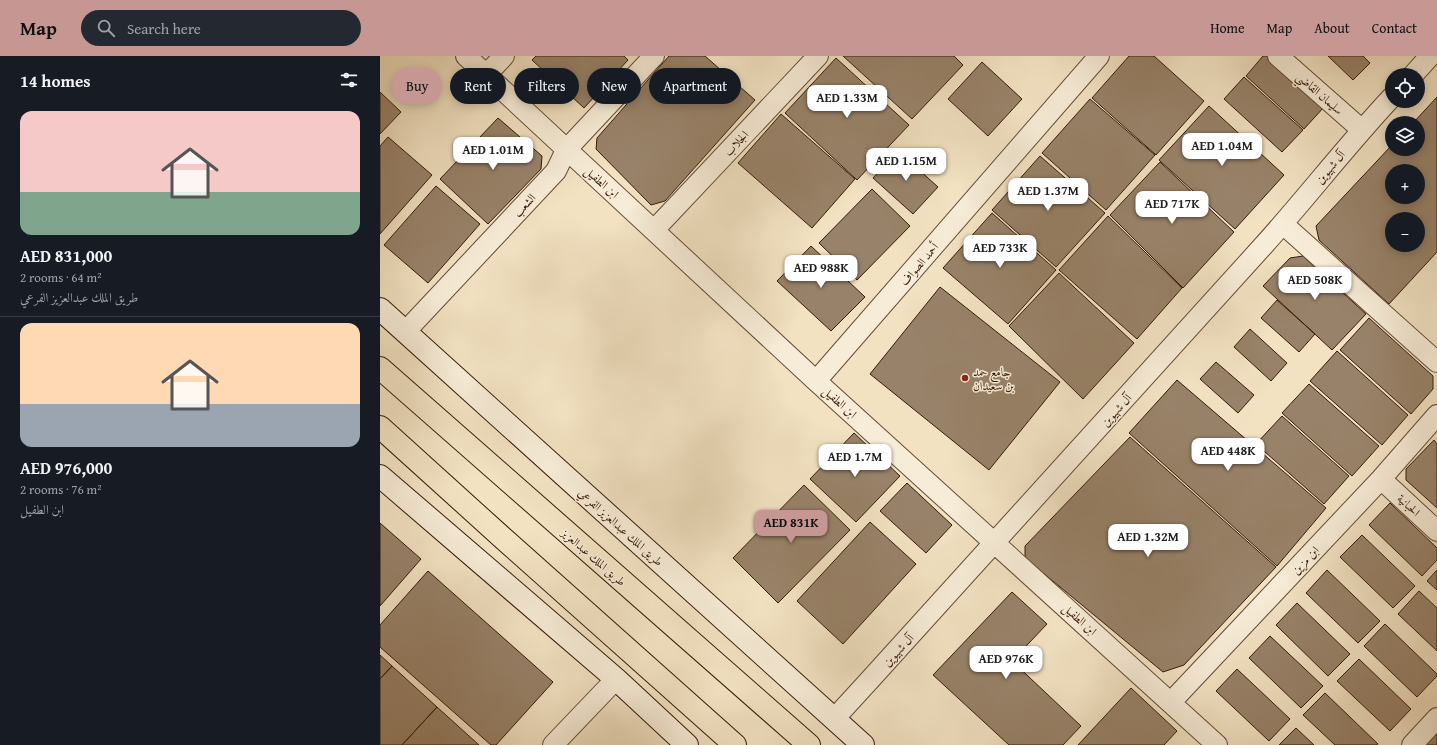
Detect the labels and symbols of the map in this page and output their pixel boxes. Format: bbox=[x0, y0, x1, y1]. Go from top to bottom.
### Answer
street label: سليمان القاضي bbox=[1291, 68, 1347, 121]
pin: AED 1.33M bbox=[801, 85, 893, 119]
street label: الجلاب bbox=[720, 126, 753, 160]
pin: AED 1.04M bbox=[1176, 133, 1268, 167]
pin: AED 1.01M bbox=[447, 137, 539, 171]
street label: آل شهيوين bbox=[1311, 146, 1350, 187]
pin: AED 1.15M bbox=[860, 148, 952, 182]
street label: ابن الطفيل bbox=[581, 162, 623, 203]
pin: AED 1.37M bbox=[1002, 178, 1094, 212]
street label: الشعب bbox=[509, 189, 540, 220]
pin: AED 717K bbox=[1131, 191, 1213, 225]
pin: AED 733K bbox=[959, 235, 1041, 269]
street label: أحمد الصواف bbox=[896, 239, 943, 289]
pin: AED 988K bbox=[780, 255, 862, 289]
pin: AED 508K bbox=[1274, 267, 1356, 301]
place label: جامع حمد بن سعيدان bbox=[973, 363, 1015, 394]
marker: جامع حمد بن سعيدان bbox=[960, 373, 970, 383]
street label: ابن الطفيل bbox=[819, 382, 861, 423]
street label: آل شهيوين bbox=[1097, 389, 1136, 430]
pin: AED 448K bbox=[1187, 438, 1269, 472]
pin: AED 1.7M bbox=[814, 444, 896, 478]
street label: طريق الملك عبدالعزيز الفرعي bbox=[576, 485, 666, 569]
street label: الحبانية bbox=[1394, 490, 1424, 520]
pin: AED 831K bbox=[750, 510, 832, 544]
pin: AED 1.32M bbox=[1102, 524, 1194, 558]
street label: طريق الملك عبدالعزيز bbox=[559, 525, 629, 589]
street label: ابن مزين bbox=[1287, 542, 1324, 579]
street label: ابن الطفيل bbox=[1059, 599, 1101, 640]
street label: آل شهيوين bbox=[879, 629, 918, 670]
pin: AED 976K bbox=[965, 646, 1047, 680]

